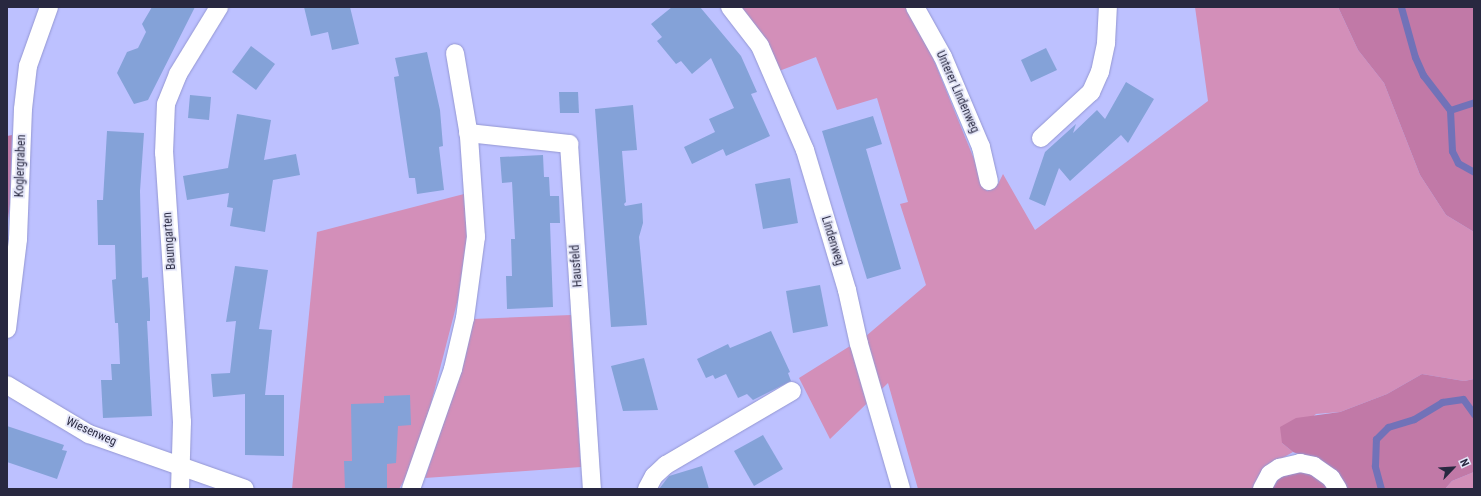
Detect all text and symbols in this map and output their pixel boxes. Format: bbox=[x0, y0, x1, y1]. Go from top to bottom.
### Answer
street label: Unterer Lindenweg bbox=[932, 49, 982, 135]
street label: Koglergraben bbox=[13, 134, 29, 198]
street label: Baumgarten bbox=[161, 212, 179, 270]
street label: Lindenweg bbox=[818, 215, 846, 267]
street label: Hausfeld bbox=[568, 244, 586, 288]
street label: Wiesenweg bbox=[64, 414, 118, 450]
north arrow bbox=[1433, 448, 1473, 488]
text: N bbox=[1457, 457, 1472, 469]

